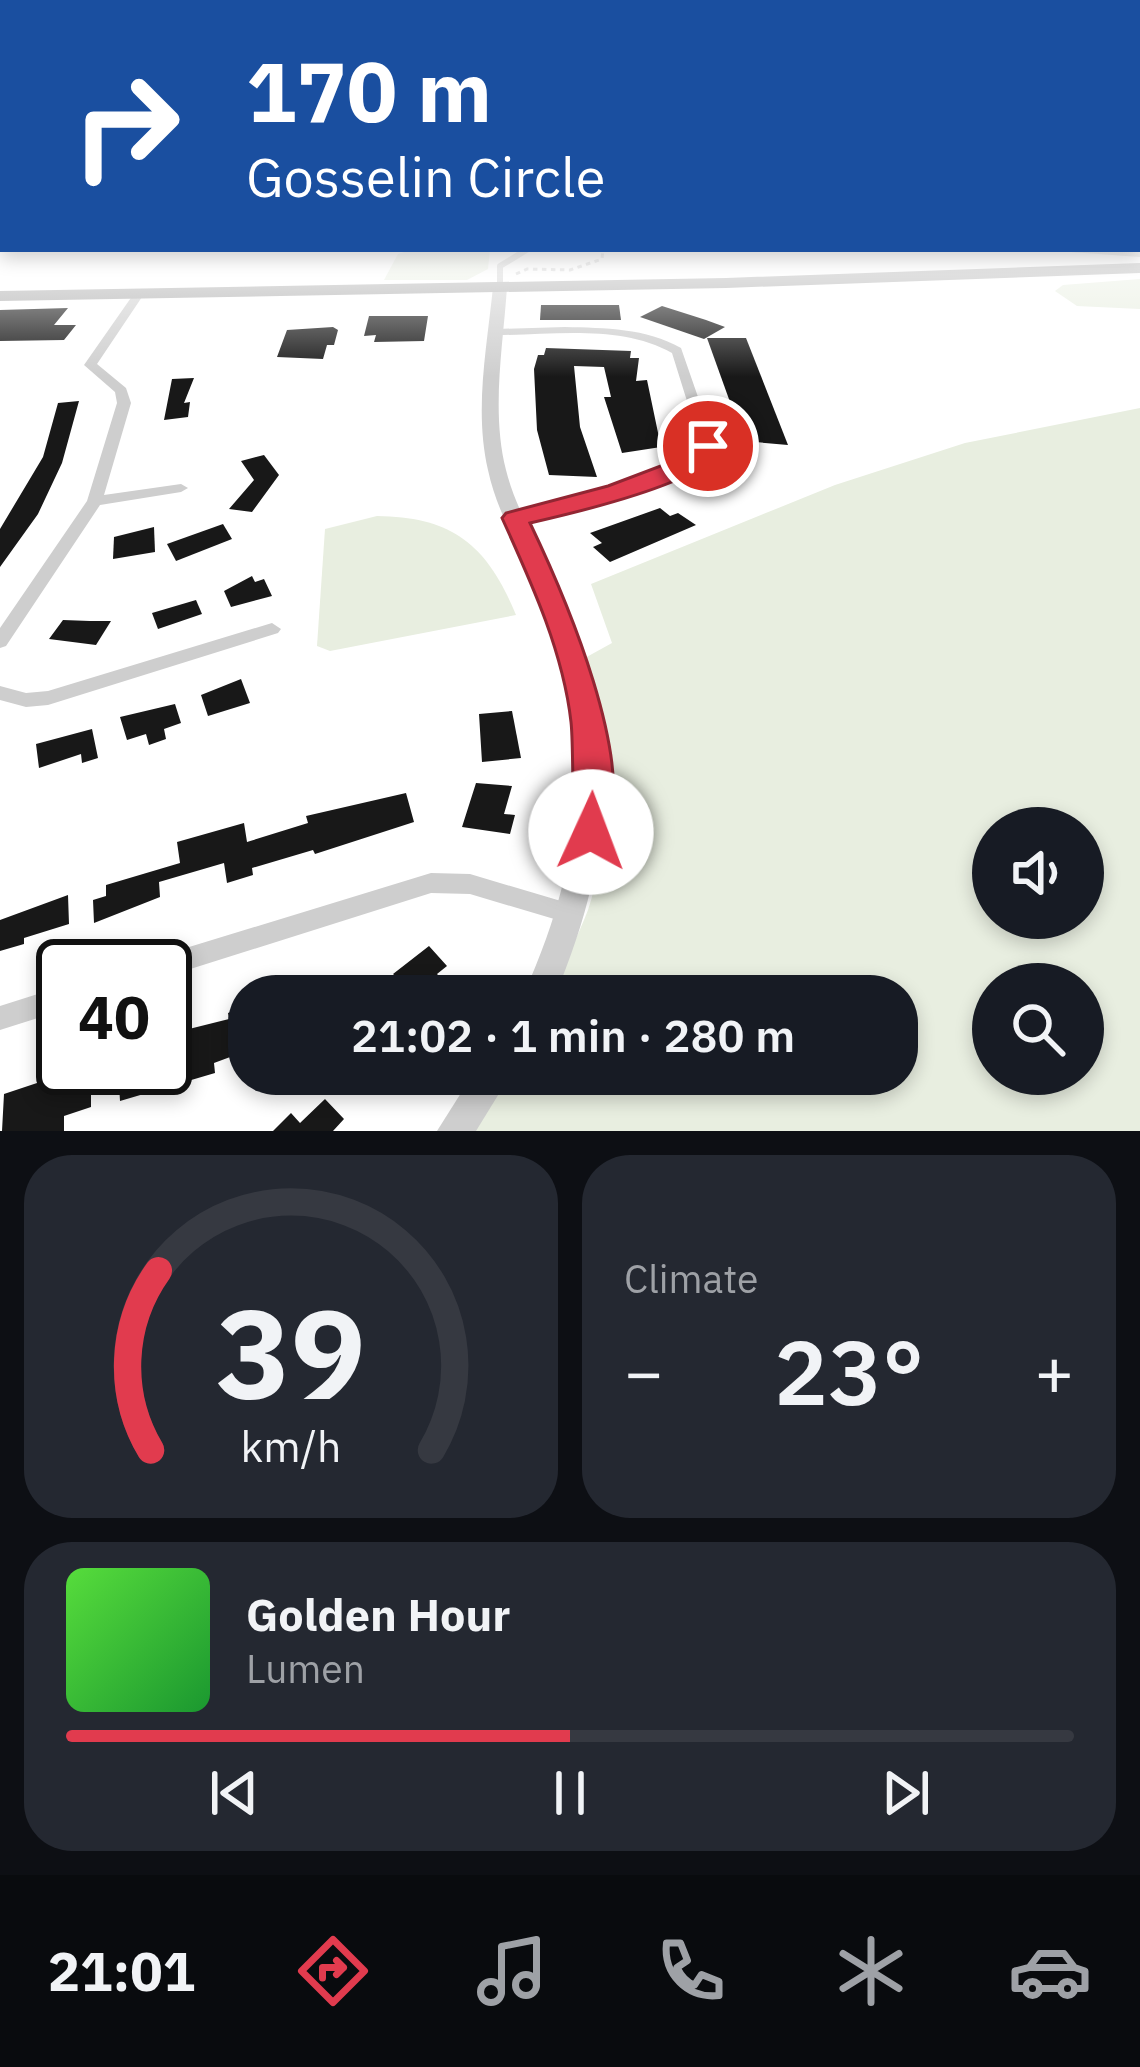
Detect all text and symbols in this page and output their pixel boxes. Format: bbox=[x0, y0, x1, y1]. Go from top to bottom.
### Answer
text: 170 m bbox=[246, 36, 492, 145]
icon: right bbox=[48, 48, 204, 204]
text: Gosselin Circle bbox=[246, 142, 605, 212]
pin bbox=[657, 395, 759, 497]
icon: arrive bbox=[675, 413, 741, 479]
position arrow bbox=[528, 769, 654, 895]
map controls bbox=[972, 807, 1104, 1095]
button: sound bbox=[972, 807, 1104, 939]
speed limit sign: 40 bbox=[36, 939, 192, 1095]
button: search bbox=[972, 963, 1104, 1095]
text: 21:02 · 1 min · 280 m bbox=[351, 1006, 795, 1064]
text: Climate bbox=[624, 1253, 758, 1304]
text: 39 bbox=[216, 1271, 366, 1433]
text: 23° bbox=[774, 1313, 924, 1430]
text: − bbox=[624, 1328, 664, 1414]
text: + bbox=[1034, 1328, 1074, 1414]
text: km/h bbox=[241, 1417, 341, 1473]
text: Golden Hour bbox=[246, 1585, 510, 1643]
text: Lumen bbox=[246, 1643, 365, 1694]
icon: previous bbox=[201, 1760, 267, 1826]
icon: pause bbox=[537, 1760, 603, 1826]
icon: next bbox=[873, 1760, 939, 1826]
icon: directions bbox=[291, 1929, 375, 2013]
icon: music bbox=[470, 1929, 554, 2013]
icon: phone bbox=[649, 1929, 733, 2013]
icon: climate bbox=[829, 1929, 913, 2013]
icon: car bbox=[1008, 1929, 1092, 2013]
text: 21:01 bbox=[48, 1936, 195, 2006]

